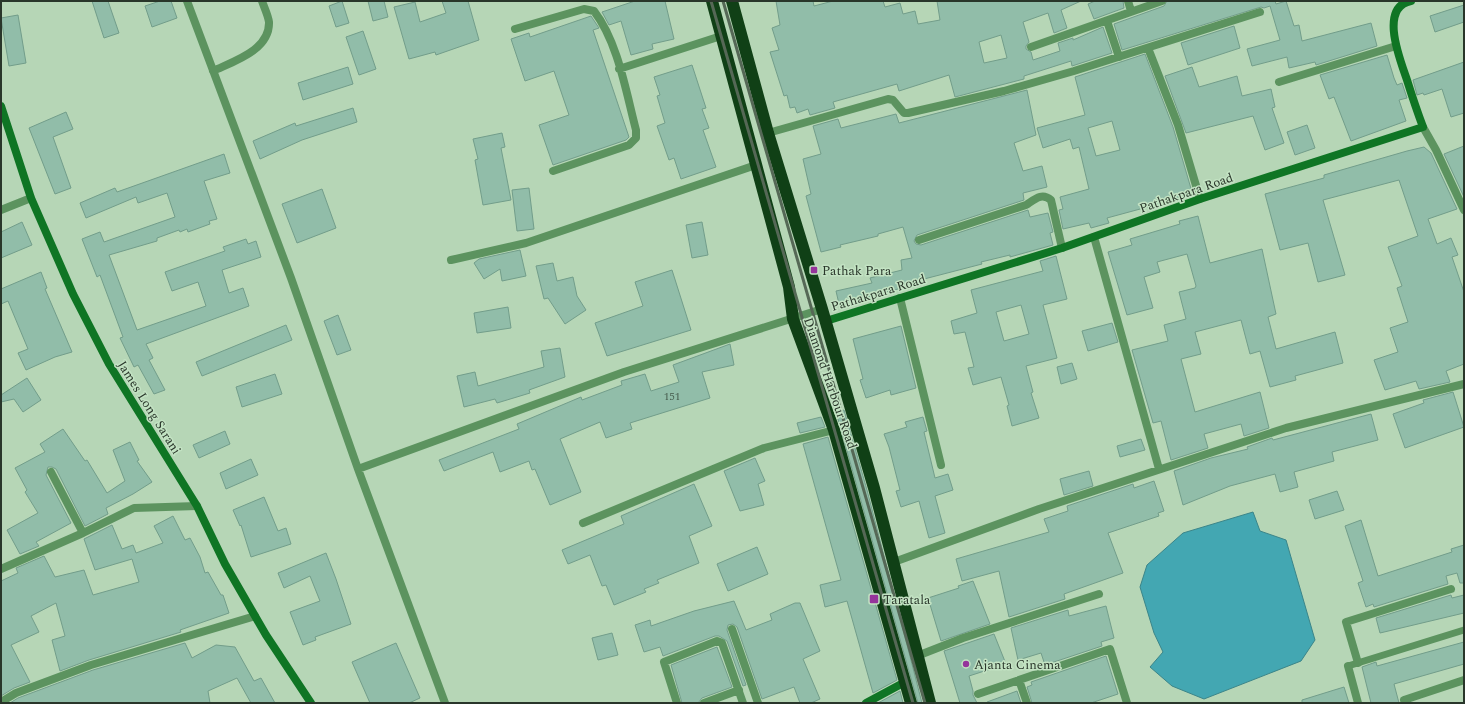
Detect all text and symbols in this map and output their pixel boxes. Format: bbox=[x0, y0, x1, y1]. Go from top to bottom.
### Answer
street label: Pathakpara Road bbox=[1137, 168, 1236, 218]
place label: Pathak Para bbox=[822, 261, 892, 281]
marker: Pathak Para bbox=[809, 265, 819, 275]
street label: Pathakpara Road bbox=[828, 269, 928, 317]
street label: Diamond Harbour Road bbox=[798, 315, 862, 452]
street label: James Long Sarani bbox=[112, 357, 186, 458]
house number: 151 bbox=[664, 388, 680, 405]
place label: Taratala bbox=[883, 590, 931, 610]
marker: Taratala bbox=[868, 593, 880, 605]
place label: Ajanta Cinema bbox=[974, 655, 1061, 675]
marker: Ajanta Cinema bbox=[961, 659, 971, 669]

